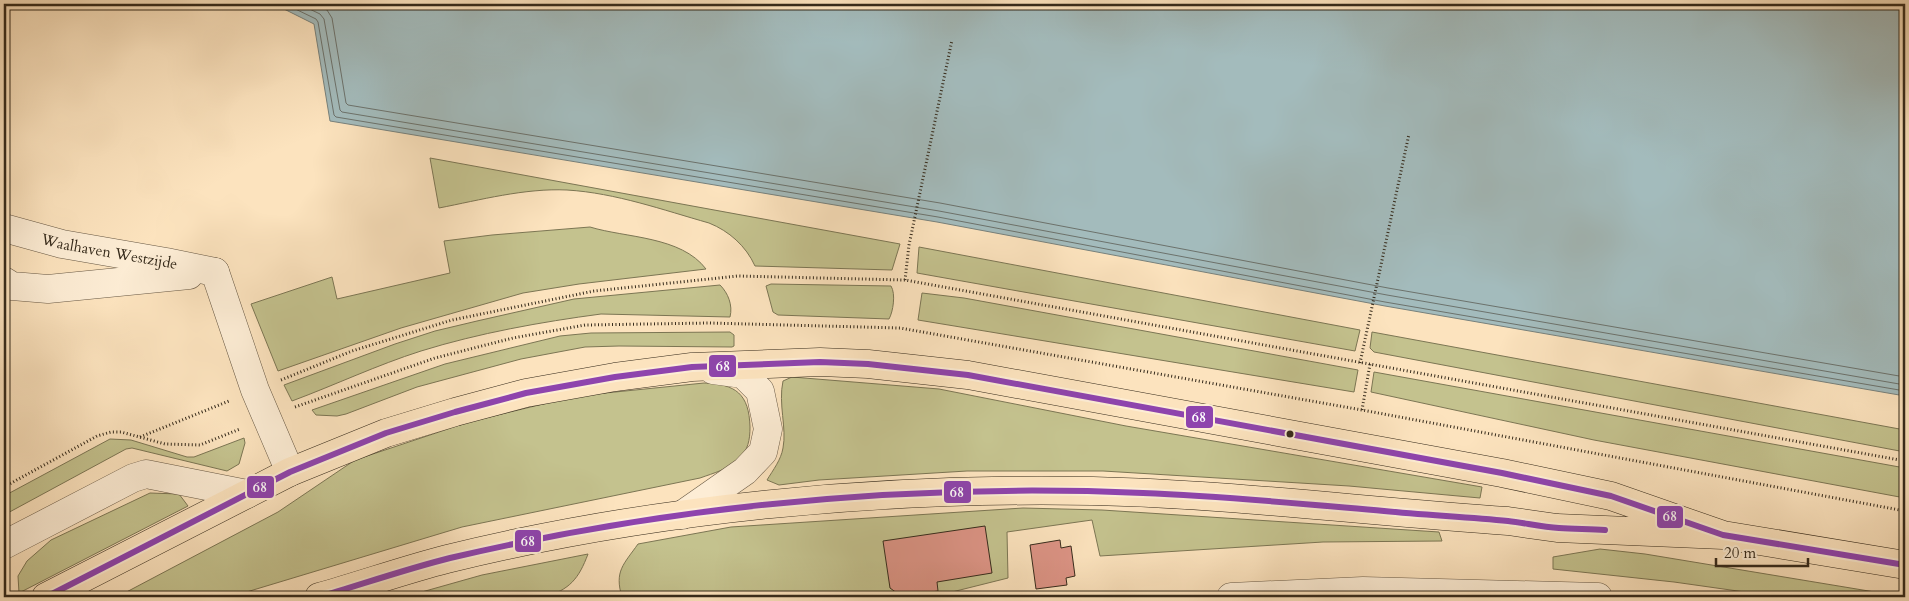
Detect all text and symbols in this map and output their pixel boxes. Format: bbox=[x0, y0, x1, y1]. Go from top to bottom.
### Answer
street label: Waalhaven Westzijde bbox=[38, 228, 179, 274]
line badge: 68 bbox=[708, 354, 737, 378]
text: 68 bbox=[716, 357, 730, 376]
line badge: 68 bbox=[1185, 405, 1214, 429]
text: 68 bbox=[1192, 408, 1206, 427]
unlabelled marker bbox=[1285, 429, 1295, 439]
line badge: 68 bbox=[246, 475, 275, 499]
text: 68 bbox=[253, 478, 267, 497]
line badge: 68 bbox=[943, 480, 972, 504]
text: 68 bbox=[950, 483, 964, 502]
line badge: 68 bbox=[1656, 505, 1684, 529]
text: 68 bbox=[1663, 507, 1677, 526]
line badge: 68 bbox=[514, 529, 542, 553]
text: 68 bbox=[521, 532, 535, 551]
scale bar bbox=[1716, 536, 1809, 568]
text: 20 m bbox=[1724, 543, 1756, 563]

